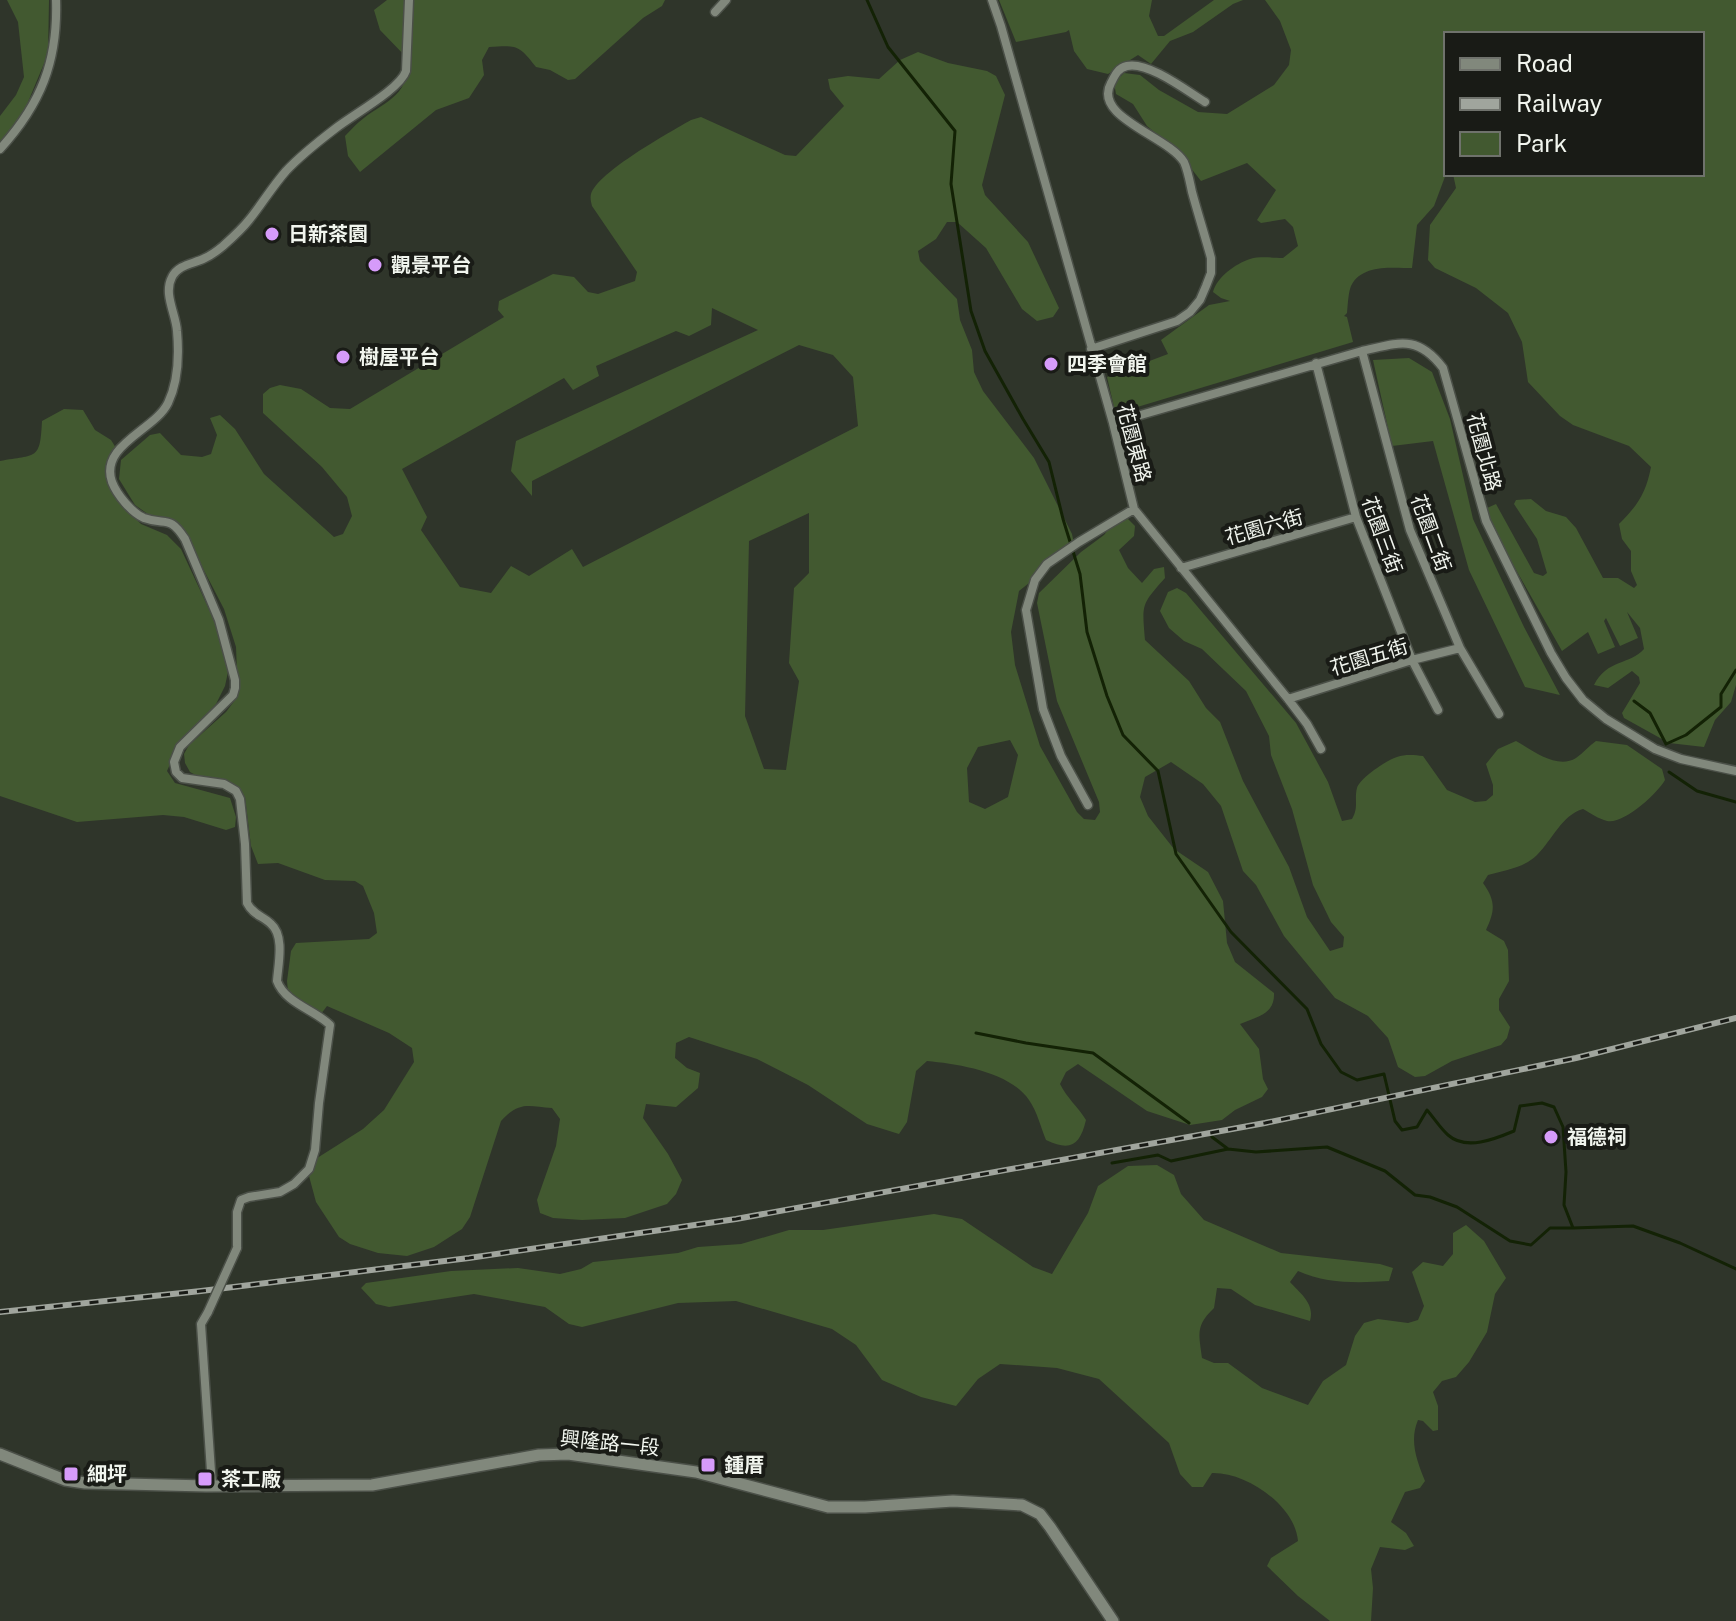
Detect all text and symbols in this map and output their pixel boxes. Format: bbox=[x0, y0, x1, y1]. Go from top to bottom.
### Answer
legend bbox=[1444, 32, 1704, 176]
text: Road bbox=[1516, 49, 1573, 77]
text: Railway bbox=[1516, 89, 1602, 117]
text: Park bbox=[1516, 129, 1567, 157]
place label: 日新茶園 bbox=[288, 222, 368, 246]
marker: 日新茶園 bbox=[263, 225, 281, 243]
place label: 觀景平台 bbox=[391, 253, 471, 277]
marker: 觀景平台 bbox=[366, 256, 384, 274]
place label: 樹屋平台 bbox=[359, 345, 439, 369]
marker: 樹屋平台 bbox=[334, 348, 352, 366]
place label: 四季會館 bbox=[1067, 352, 1147, 376]
marker: 四季會館 bbox=[1042, 355, 1060, 373]
street label: 花園東路 bbox=[1112, 401, 1156, 485]
street label: 花園北路 bbox=[1462, 410, 1506, 494]
street label: 花園二街 bbox=[1406, 491, 1456, 575]
street label: 花園三街 bbox=[1357, 493, 1407, 577]
street label: 花園六街 bbox=[1222, 504, 1306, 550]
street label: 花園五街 bbox=[1327, 634, 1411, 680]
place label: 福德祠 bbox=[1567, 1125, 1627, 1149]
marker: 福德祠 bbox=[1542, 1128, 1560, 1146]
street label: 興隆路一段 bbox=[559, 1426, 661, 1460]
place label: 鍾厝 bbox=[724, 1453, 764, 1477]
marker: 鍾厝 bbox=[699, 1456, 717, 1474]
place label: 細坪 bbox=[87, 1462, 127, 1486]
marker: 細坪 bbox=[62, 1465, 80, 1483]
place label: 茶工廠 bbox=[221, 1467, 281, 1491]
marker: 茶工廠 bbox=[196, 1470, 214, 1488]

